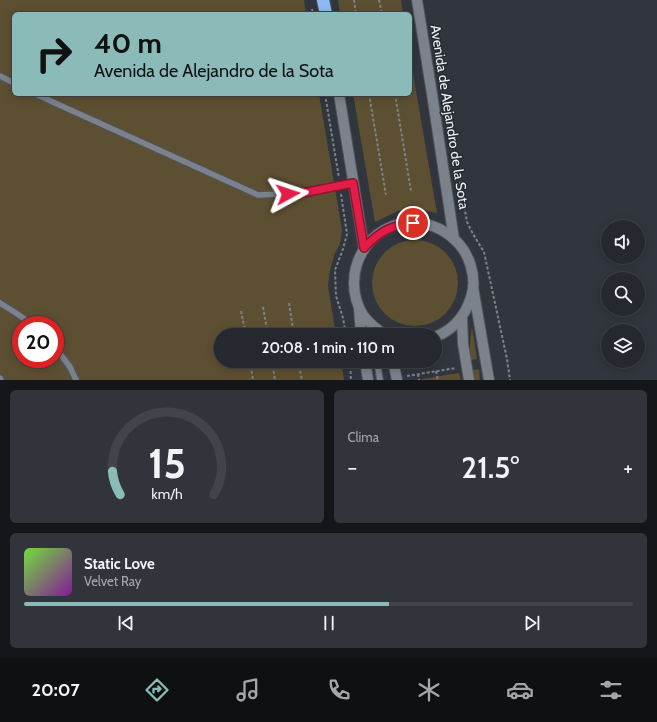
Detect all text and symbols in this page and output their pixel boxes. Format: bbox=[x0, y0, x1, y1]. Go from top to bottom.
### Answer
street label: Avenida de Alejandro de la Sota bbox=[427, 24, 474, 211]
text: 40 m bbox=[94, 26, 162, 60]
icon: right bbox=[28, 28, 80, 80]
text: Avenida de Alejandro de la Sota bbox=[94, 60, 334, 82]
position arrow bbox=[267, 173, 309, 215]
pin bbox=[396, 206, 430, 240]
icon: arrive bbox=[402, 212, 424, 234]
map controls bbox=[601, 220, 645, 368]
button: sound bbox=[601, 220, 645, 264]
button: search bbox=[601, 272, 645, 316]
speed limit sign: 20 bbox=[12, 316, 64, 368]
button: layers bbox=[601, 324, 645, 368]
text: 20:08 · 1 min · 110 m bbox=[262, 339, 394, 357]
text: Clima bbox=[348, 429, 379, 445]
text: 15 bbox=[148, 437, 186, 487]
text: 21.5° bbox=[461, 449, 519, 486]
text: − bbox=[348, 454, 357, 481]
text: + bbox=[623, 454, 633, 481]
text: km/h bbox=[151, 484, 182, 502]
text: Static Love bbox=[84, 555, 155, 573]
text: Velvet Ray bbox=[84, 573, 141, 589]
icon: previous bbox=[115, 612, 137, 634]
icon: pause bbox=[318, 612, 340, 634]
icon: next bbox=[521, 612, 543, 634]
icon: directions bbox=[143, 676, 171, 704]
icon: music bbox=[234, 676, 262, 704]
icon: phone bbox=[325, 676, 353, 704]
icon: climate bbox=[415, 676, 443, 704]
icon: car bbox=[506, 676, 534, 704]
icon: filters bbox=[597, 676, 625, 704]
text: 20:07 bbox=[31, 679, 80, 701]

